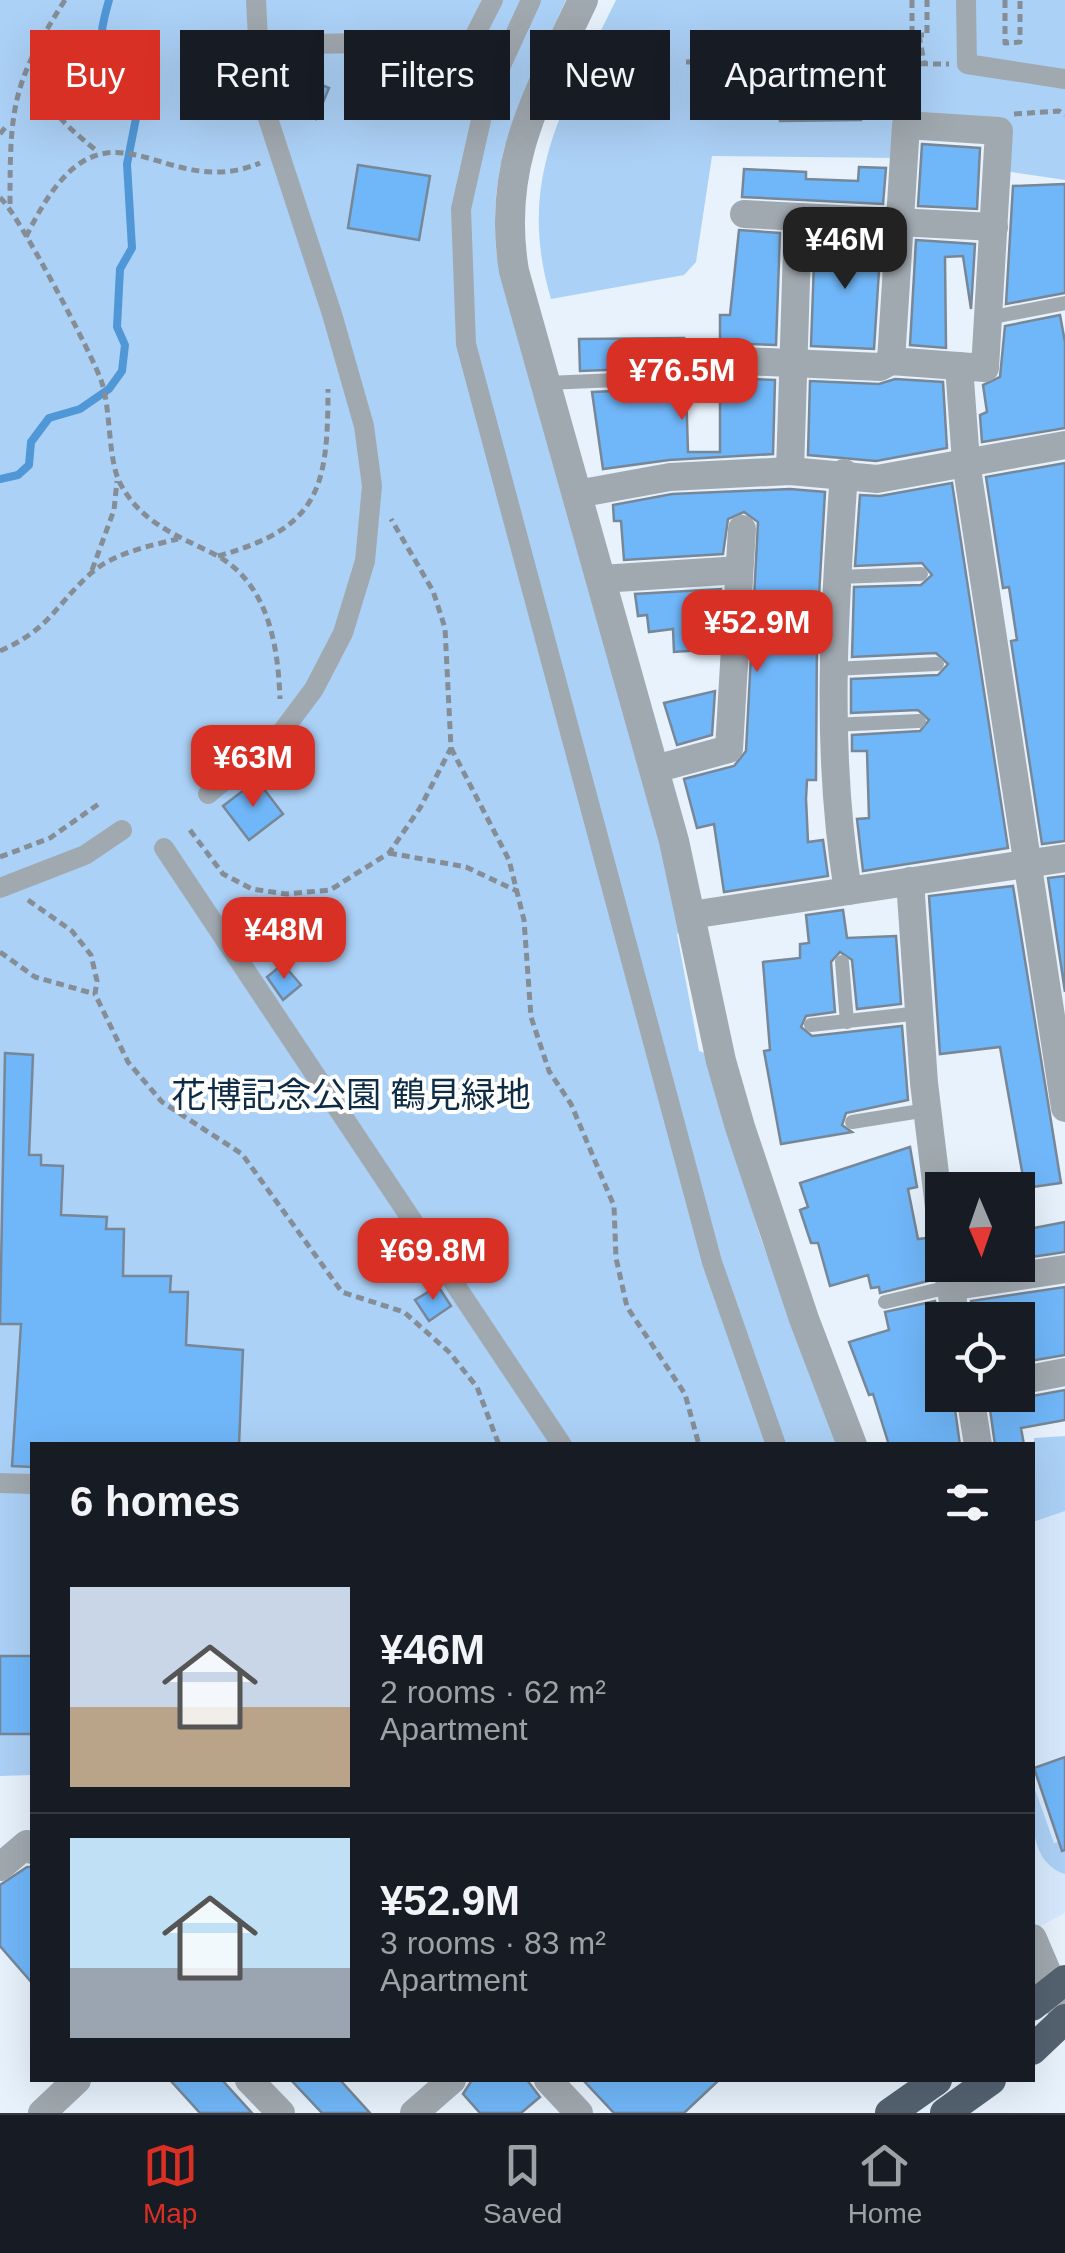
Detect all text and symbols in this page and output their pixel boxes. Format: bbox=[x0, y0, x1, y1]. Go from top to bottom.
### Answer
chip: Buy bbox=[30, 30, 160, 120]
chip: Rent bbox=[180, 30, 324, 120]
chip: Filters bbox=[344, 30, 510, 120]
chip: New bbox=[530, 30, 670, 120]
chip: Apartment bbox=[690, 30, 921, 120]
pin: ¥46M bbox=[786, 207, 904, 292]
text: ¥46M bbox=[805, 221, 885, 257]
pin: ¥76.5M bbox=[601, 338, 763, 423]
text: ¥76.5M bbox=[629, 352, 735, 388]
pin: ¥52.9M bbox=[676, 590, 838, 675]
text: ¥52.9M bbox=[704, 604, 810, 640]
pin: ¥63M bbox=[194, 725, 312, 810]
text: ¥63M bbox=[213, 739, 293, 775]
pin: ¥48M bbox=[225, 897, 343, 982]
text: ¥48M bbox=[244, 911, 324, 947]
park label: 花博記念公園 鶴見緑地 bbox=[171, 1075, 531, 1114]
north arrow bbox=[925, 1172, 1035, 1282]
map controls bbox=[925, 1172, 1035, 1412]
pin: ¥69.8M bbox=[352, 1218, 514, 1303]
text: ¥69.8M bbox=[380, 1232, 486, 1268]
button: locate bbox=[925, 1302, 1035, 1412]
icon: filters bbox=[940, 1475, 995, 1530]
text: 6 homes bbox=[70, 1478, 240, 1525]
text: ¥46M bbox=[380, 1626, 485, 1673]
icon: home bbox=[150, 1627, 270, 1747]
text: 2 rooms · 62 m² bbox=[380, 1674, 606, 1710]
text: Apartment bbox=[380, 1711, 528, 1747]
text: ¥52.9M bbox=[380, 1877, 520, 1924]
icon: home bbox=[150, 1878, 270, 1998]
text: 3 rooms · 83 m² bbox=[380, 1925, 606, 1961]
text: Apartment bbox=[380, 1962, 528, 1998]
tab: Map bbox=[143, 2138, 198, 2230]
tab: Saved bbox=[483, 2138, 562, 2230]
tab: Home bbox=[848, 2138, 922, 2230]

